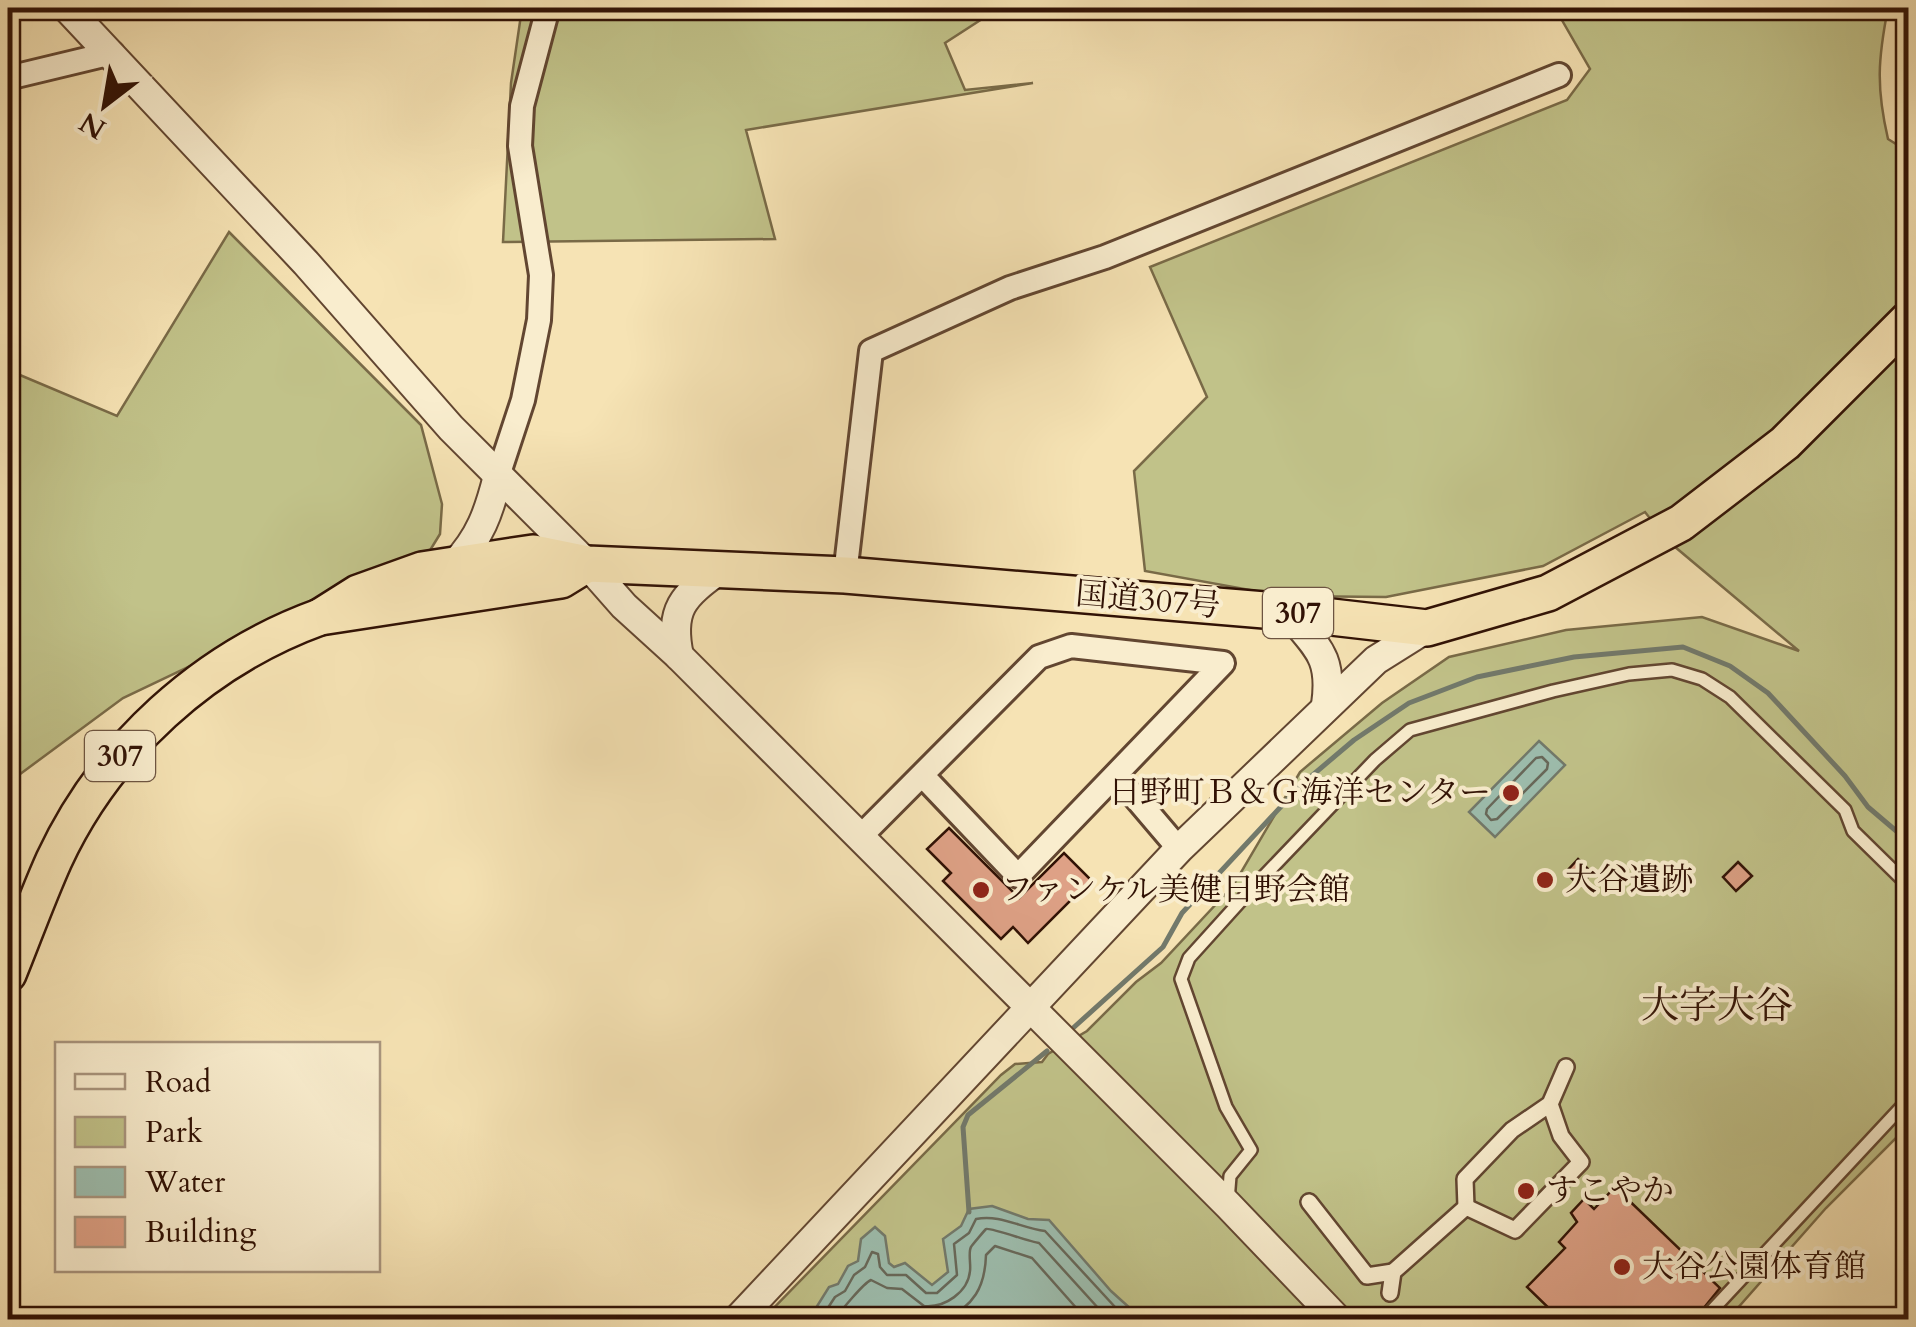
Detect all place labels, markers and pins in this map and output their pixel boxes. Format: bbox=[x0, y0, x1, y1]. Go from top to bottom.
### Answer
place label: 日野町Ｂ＆Ｇ海洋センター bbox=[1108, 771, 1491, 815]
marker: 日野町Ｂ＆Ｇ海洋センター bbox=[1500, 782, 1522, 804]
place label: 大谷遺跡 bbox=[1565, 858, 1693, 902]
place label: ファンケル美健日野会館 bbox=[1001, 868, 1350, 912]
marker: 大谷遺跡 bbox=[1534, 869, 1556, 891]
marker: ファンケル美健日野会館 bbox=[970, 879, 992, 901]
place label: すこやか bbox=[1546, 1169, 1674, 1213]
marker: すこやか bbox=[1515, 1180, 1537, 1202]
place label: 大谷公園体育館 bbox=[1642, 1245, 1866, 1289]
marker: 大谷公園体育館 bbox=[1611, 1256, 1633, 1278]

